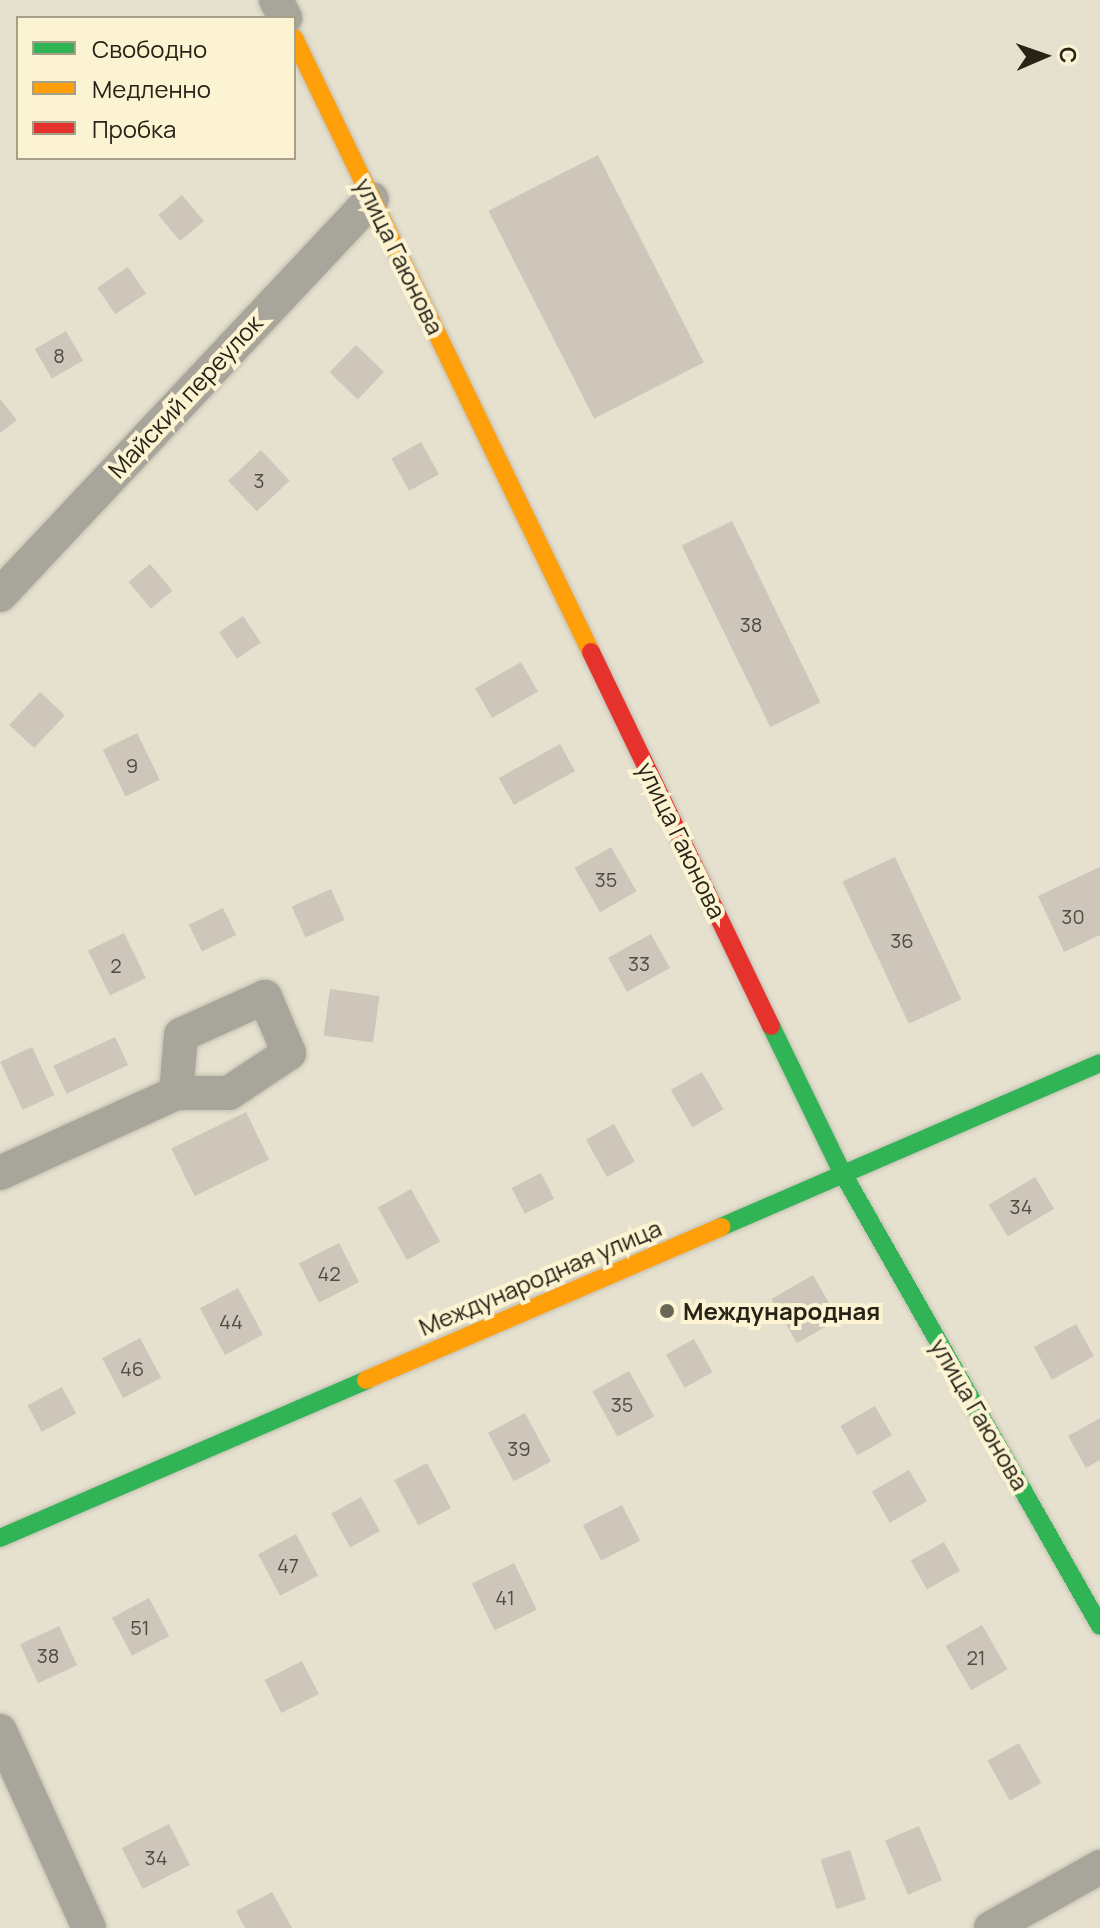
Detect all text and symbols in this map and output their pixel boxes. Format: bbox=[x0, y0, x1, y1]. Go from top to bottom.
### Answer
legend bbox=[16, 16, 296, 160]
north arrow bbox=[1004, 16, 1084, 96]
text: Свободно bbox=[92, 32, 207, 65]
text: С bbox=[1053, 47, 1083, 64]
text: Медленно bbox=[92, 72, 211, 105]
text: Пробка bbox=[92, 112, 176, 145]
street label: улица Гаюнова bbox=[350, 173, 450, 339]
street label: Майский переулок bbox=[102, 309, 268, 483]
house number: 8 bbox=[53, 343, 65, 367]
house number: 3 bbox=[253, 468, 265, 492]
house number: 38 bbox=[740, 612, 762, 636]
house number: 9 bbox=[126, 753, 138, 777]
street label: улица Гаюнова bbox=[632, 757, 732, 923]
house number: 35 bbox=[595, 867, 617, 891]
house number: 30 bbox=[1061, 904, 1085, 928]
house number: 36 bbox=[890, 928, 914, 952]
house number: 33 bbox=[628, 951, 650, 975]
house number: 2 bbox=[110, 953, 122, 977]
house number: 34 bbox=[1010, 1194, 1032, 1218]
street label: Международная улица bbox=[414, 1213, 666, 1341]
house number: 42 bbox=[317, 1261, 341, 1285]
place label: Международная bbox=[683, 1297, 880, 1325]
marker: Международная bbox=[658, 1302, 676, 1320]
house number: 44 bbox=[219, 1309, 243, 1333]
street label: улица Гаюнова bbox=[925, 1333, 1035, 1495]
house number: 46 bbox=[120, 1356, 144, 1380]
house number: 35 bbox=[611, 1392, 633, 1416]
house number: 39 bbox=[507, 1436, 531, 1460]
house number: 47 bbox=[277, 1553, 299, 1577]
house number: 41 bbox=[495, 1585, 515, 1609]
house number: 51 bbox=[130, 1615, 150, 1639]
house number: 38 bbox=[37, 1643, 59, 1667]
house number: 21 bbox=[966, 1645, 986, 1669]
house number: 34 bbox=[145, 1845, 167, 1869]

